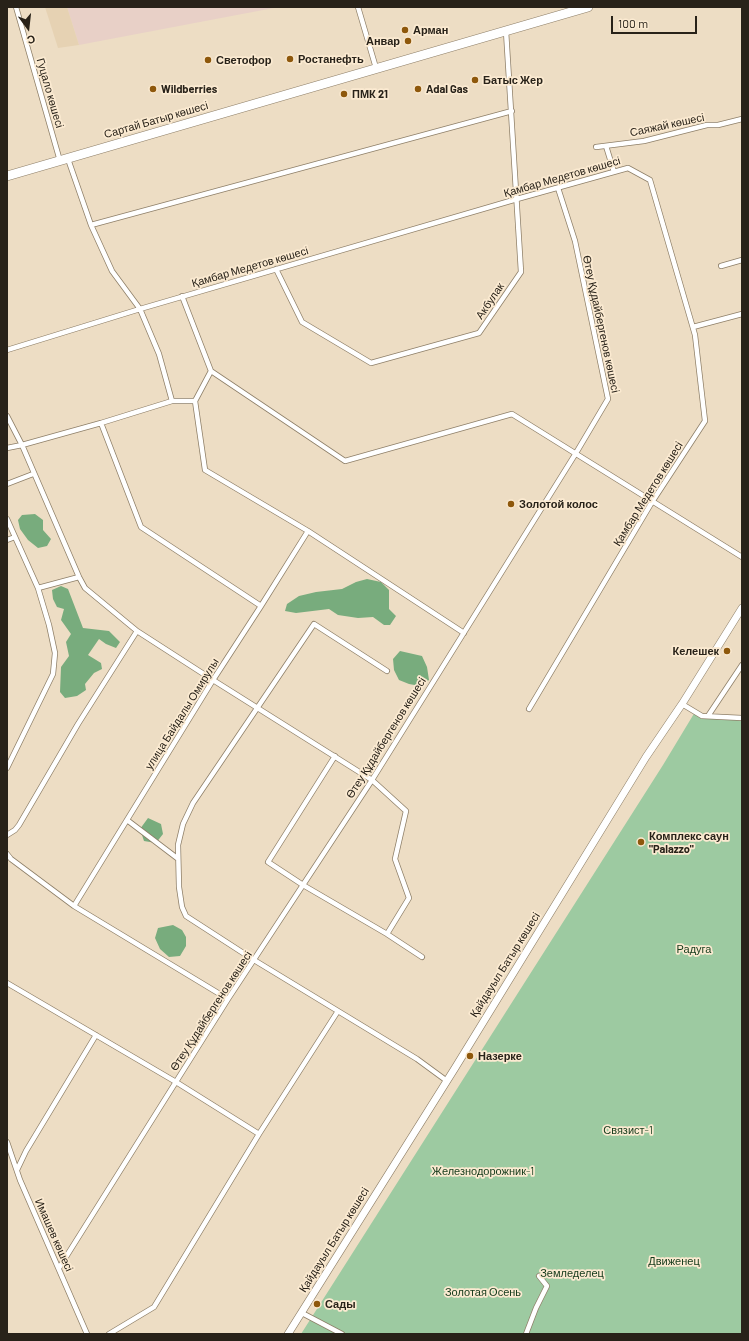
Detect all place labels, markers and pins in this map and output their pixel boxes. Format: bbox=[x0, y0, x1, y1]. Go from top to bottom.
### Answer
place label: Арман bbox=[413, 23, 448, 37]
marker: Арман bbox=[400, 25, 410, 35]
place label: Анвар bbox=[366, 34, 400, 48]
marker: Анвар bbox=[403, 36, 413, 46]
place label: Ростанефть bbox=[298, 52, 364, 66]
place label: Светофор bbox=[216, 53, 271, 67]
marker: Ростанефть bbox=[285, 54, 295, 64]
marker: Светофор bbox=[203, 55, 213, 65]
place label: Батыс Жер bbox=[483, 73, 543, 87]
marker: Батыс Жер bbox=[470, 75, 480, 85]
place label: Wildberries bbox=[161, 82, 217, 96]
place label: Adal Gas bbox=[426, 82, 468, 96]
marker: Wildberries bbox=[148, 84, 158, 94]
marker: Adal Gas bbox=[413, 84, 423, 94]
place label: ПМК 21 bbox=[352, 87, 388, 101]
marker: ПМК 21 bbox=[339, 89, 349, 99]
place label: Золотой колос bbox=[519, 497, 598, 511]
marker: Золотой колос bbox=[506, 499, 516, 509]
place label: Келешек bbox=[672, 644, 719, 658]
marker: Келешек bbox=[722, 646, 732, 656]
place label: Комплекс саун "Palazzo" bbox=[649, 829, 729, 855]
marker: Комплекс саун "Palazzo" bbox=[636, 837, 646, 847]
place label: Назерке bbox=[478, 1049, 522, 1063]
marker: Назерке bbox=[465, 1051, 475, 1061]
place label: Сады bbox=[325, 1297, 356, 1311]
marker: Сады bbox=[312, 1299, 322, 1309]

